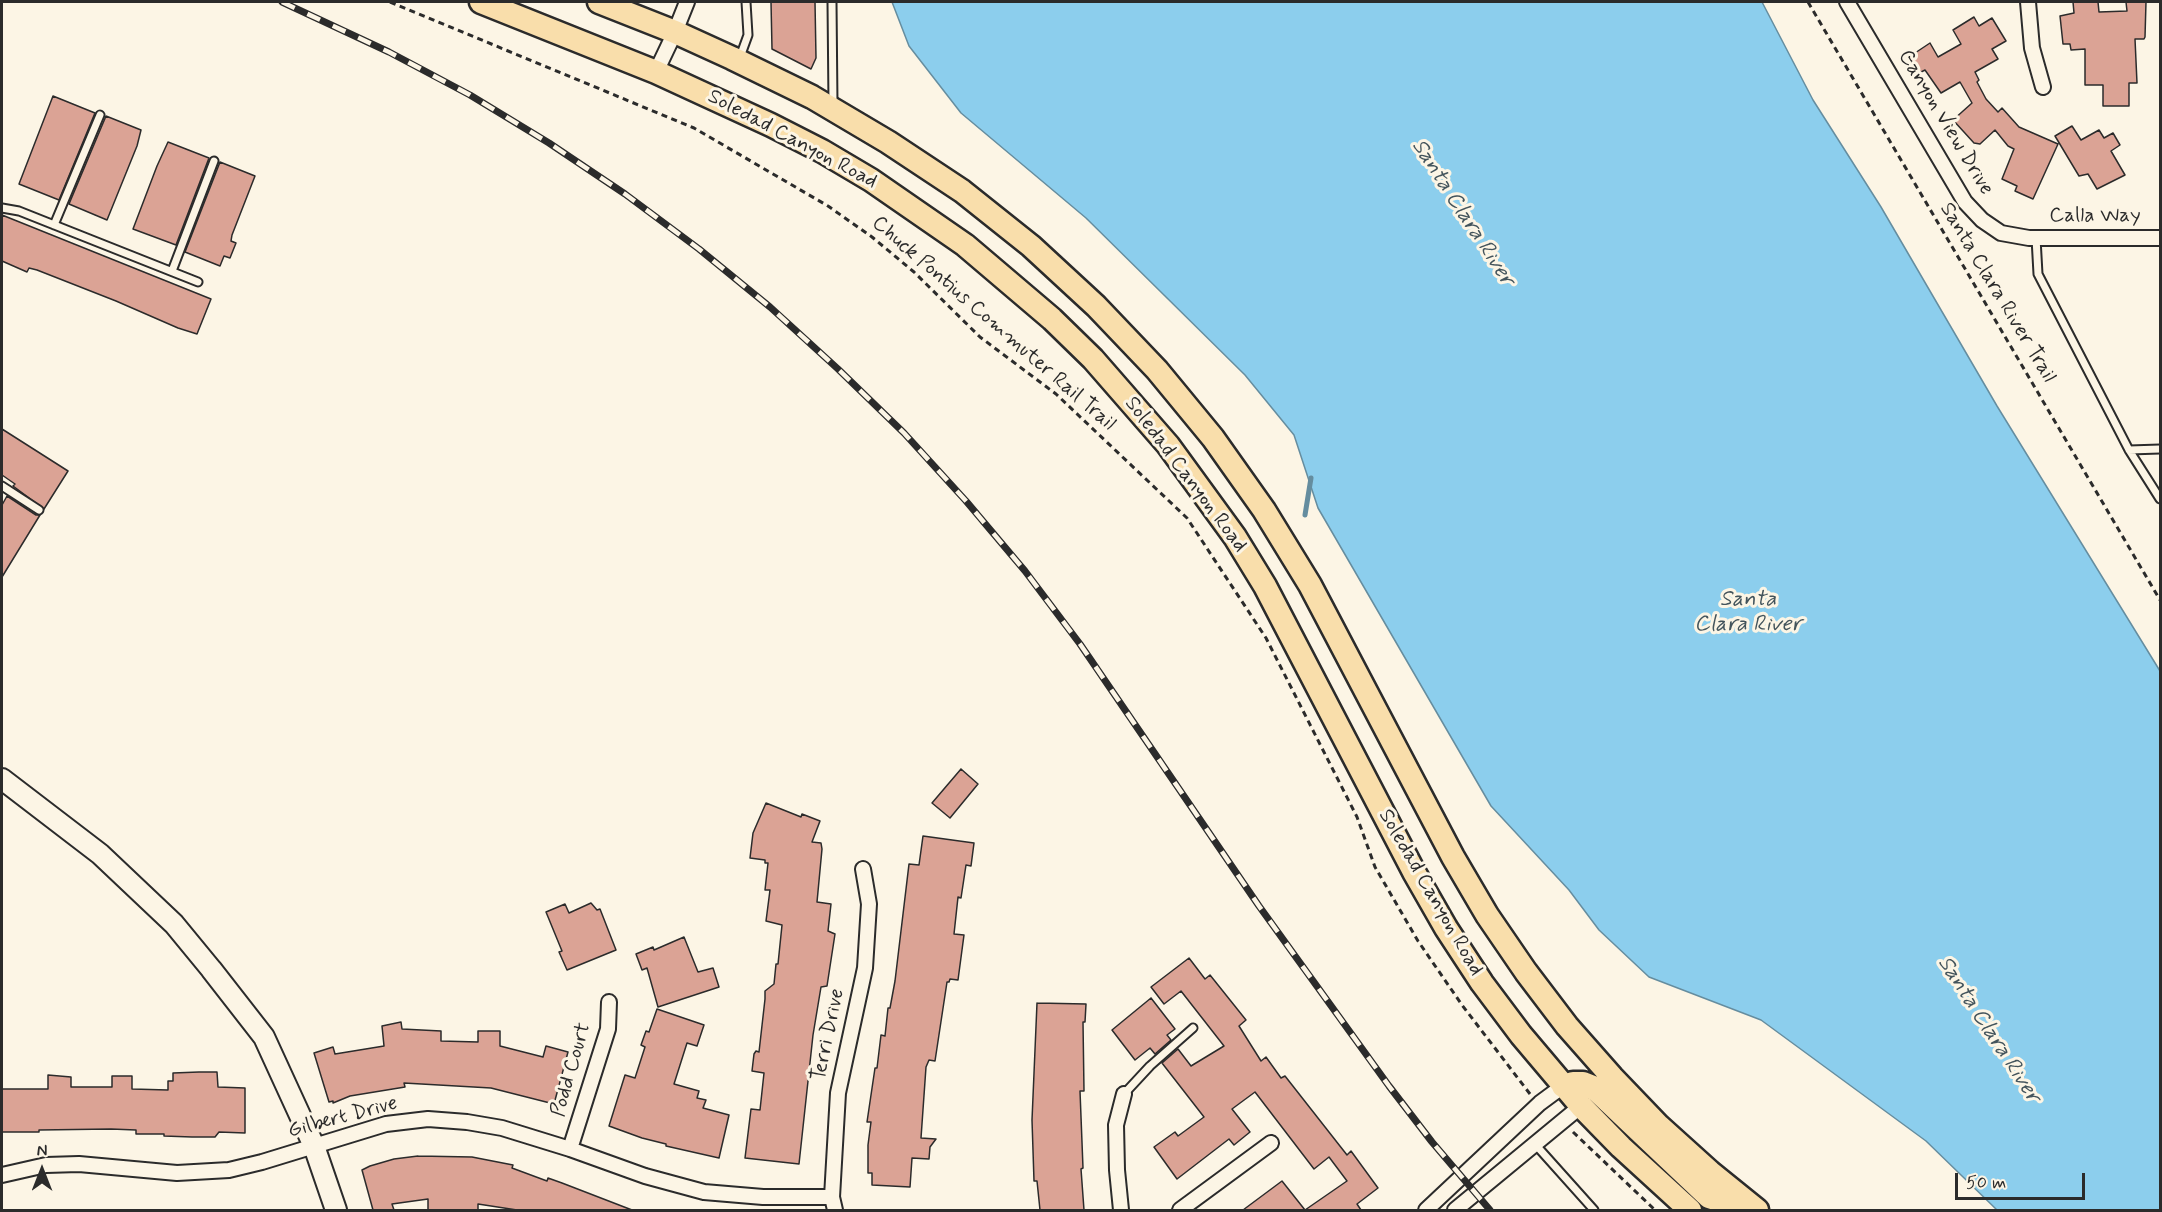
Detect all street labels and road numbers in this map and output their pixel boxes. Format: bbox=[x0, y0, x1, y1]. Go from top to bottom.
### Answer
street label: Canyon View Drive bbox=[1892, 46, 1998, 200]
street label: Soledad Canyon Road bbox=[703, 85, 881, 195]
street label: Santa Clara River Trail bbox=[1933, 198, 2061, 388]
street label: Calla Way bbox=[2049, 204, 2141, 230]
street label: Chuck Pontius Commuter Rail Trail bbox=[866, 211, 1120, 437]
street label: Soledad Canyon Road bbox=[1118, 392, 1252, 558]
street label: Soledad Canyon Road bbox=[1372, 805, 1488, 981]
street label: Terri Drive bbox=[807, 986, 851, 1084]
street label: Podd Court bbox=[547, 1020, 597, 1120]
street label: Gilbert Drive bbox=[285, 1091, 401, 1145]

